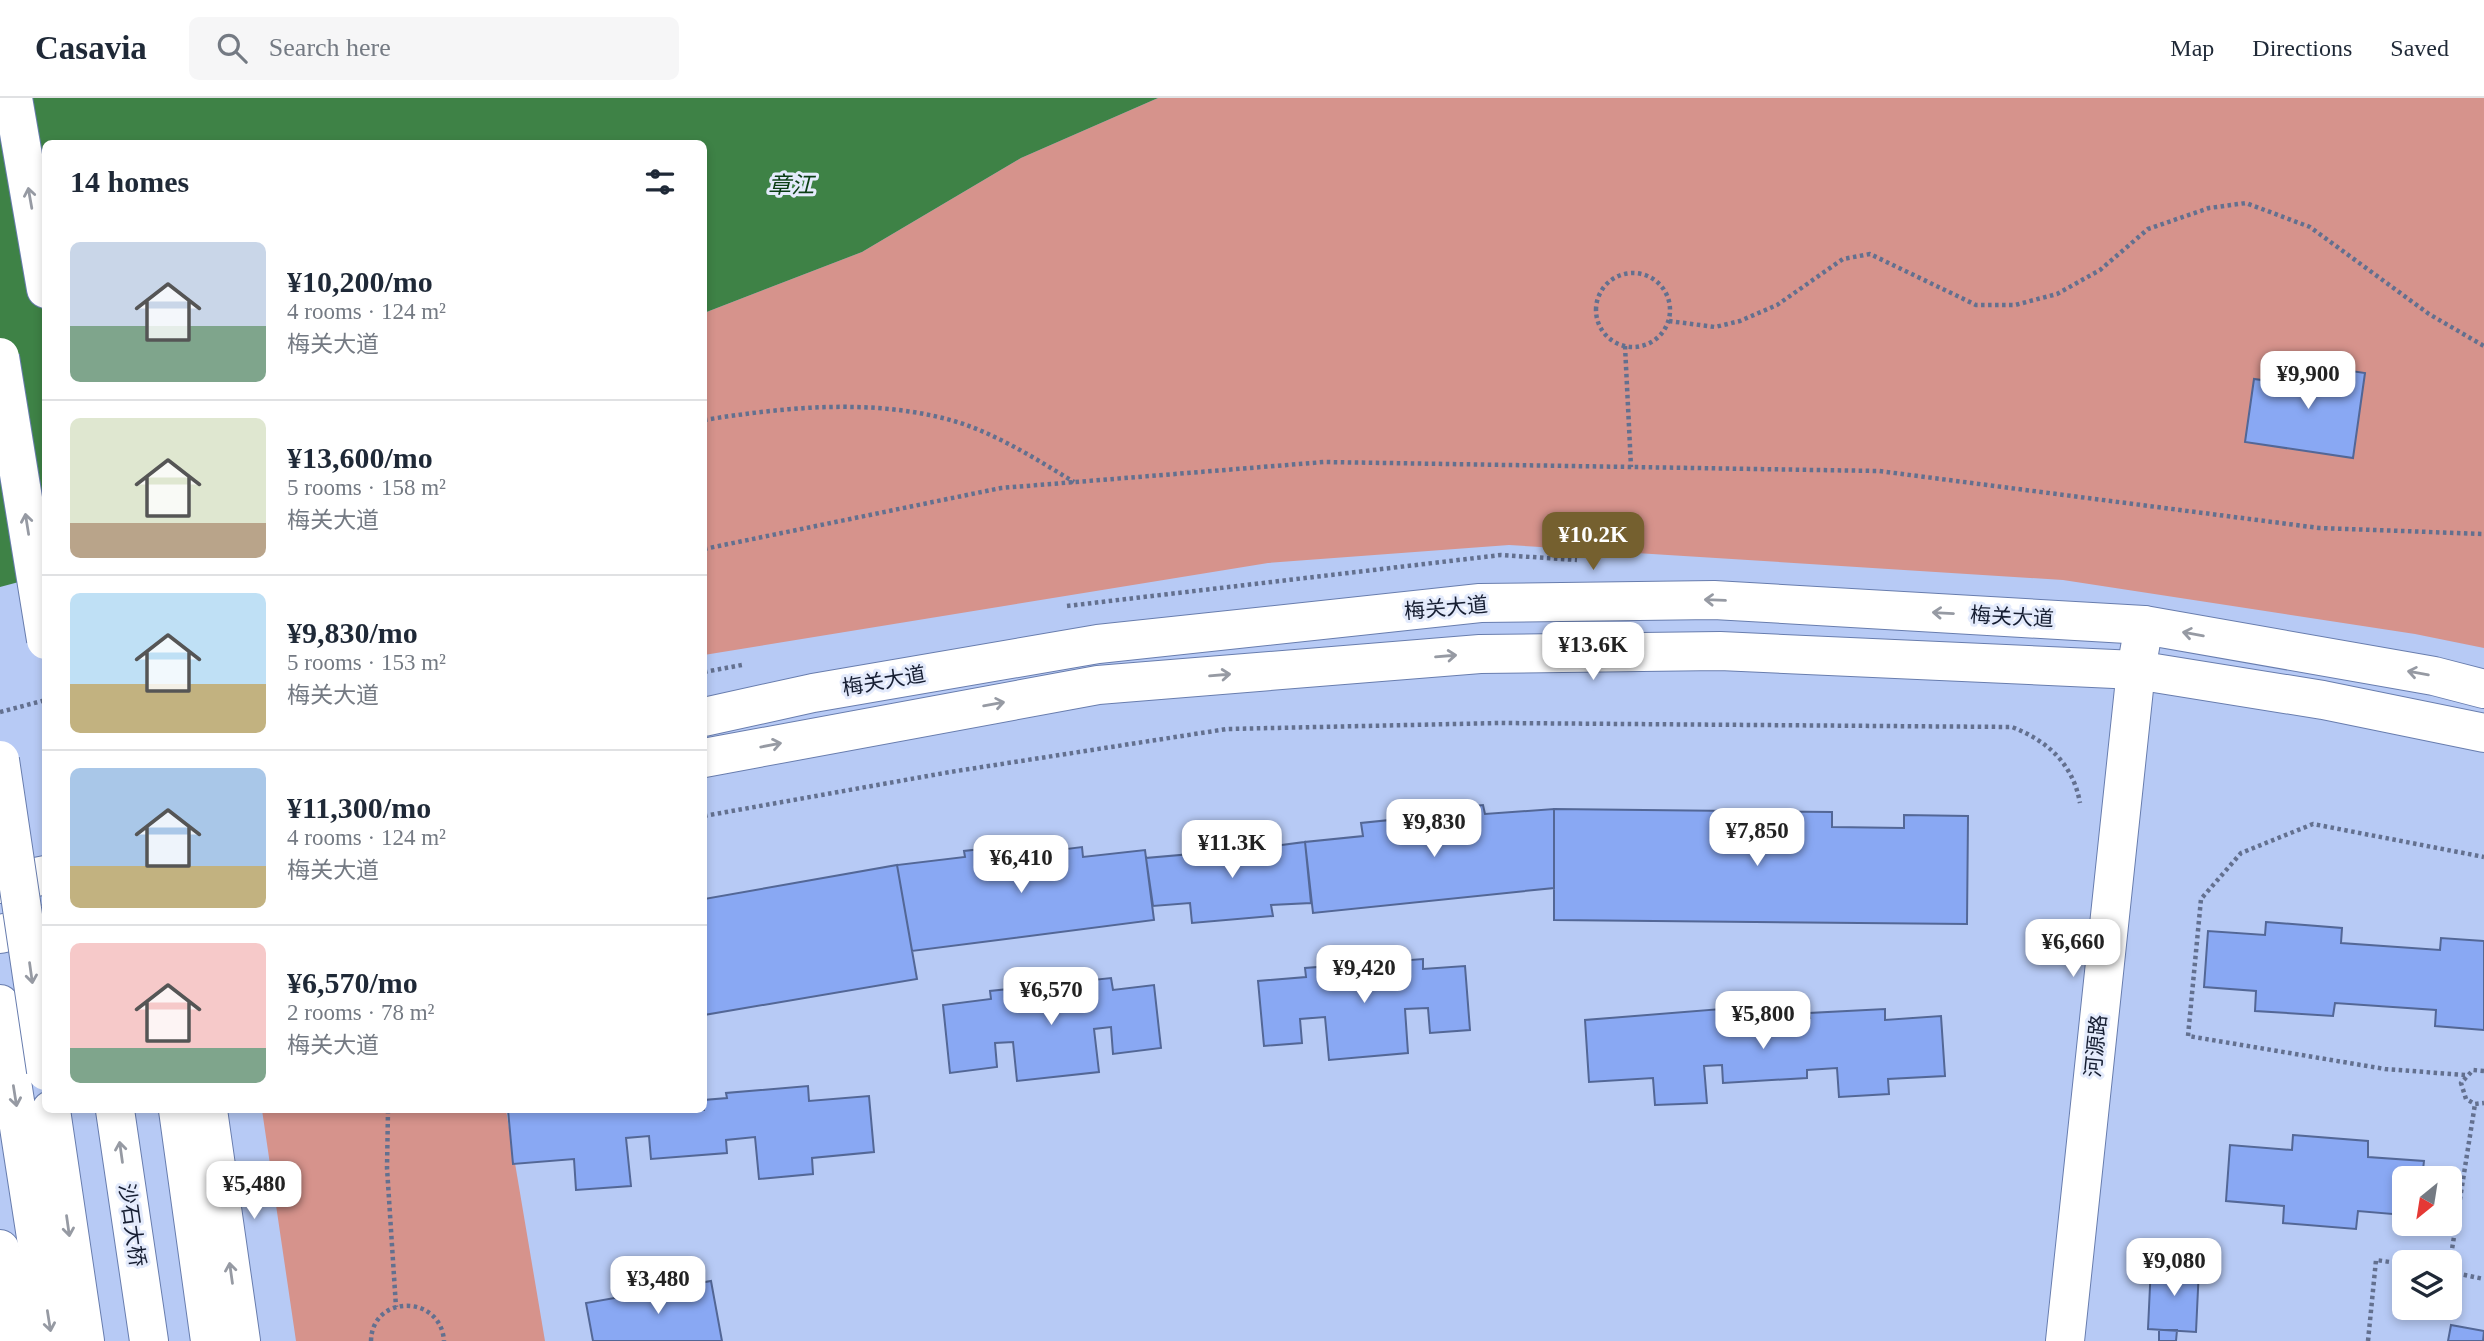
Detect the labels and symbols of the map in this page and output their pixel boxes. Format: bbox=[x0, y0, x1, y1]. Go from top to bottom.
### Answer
water label: 章江 bbox=[768, 173, 817, 198]
one-way arrow bbox=[23, 187, 36, 210]
pin: ¥9,900 bbox=[2251, 352, 2365, 411]
pin: ¥10.2K bbox=[1536, 512, 1650, 572]
one-way arrow bbox=[20, 514, 33, 536]
street label: 梅关大道 bbox=[1403, 592, 1489, 624]
one-way arrow bbox=[1704, 594, 1727, 607]
street label: 梅关大道 bbox=[1969, 603, 2055, 631]
one-way arrow bbox=[1931, 607, 1954, 620]
pin: ¥13.6K bbox=[1536, 622, 1650, 682]
one-way arrow bbox=[2183, 627, 2205, 640]
one-way arrow bbox=[1435, 649, 1457, 662]
street label: 梅关大道 bbox=[841, 662, 927, 700]
one-way arrow bbox=[2407, 666, 2429, 679]
one-way arrow bbox=[1208, 668, 1230, 681]
one-way arrow bbox=[982, 697, 1005, 710]
one-way arrow bbox=[759, 738, 782, 751]
pin: ¥9,830 bbox=[1377, 800, 1491, 859]
pin: ¥7,850 bbox=[1700, 808, 1814, 868]
pin: ¥11.3K bbox=[1175, 820, 1289, 880]
pin: ¥6,410 bbox=[964, 836, 1078, 895]
pin: ¥6,660 bbox=[2016, 920, 2130, 979]
pin: ¥9,420 bbox=[1307, 946, 1421, 1005]
one-way arrow bbox=[25, 961, 38, 984]
pin: ¥6,570 bbox=[994, 968, 1108, 1027]
pin: ¥5,800 bbox=[1706, 992, 1820, 1051]
street label: 河源路 bbox=[2081, 1013, 2111, 1079]
one-way arrow bbox=[9, 1084, 22, 1106]
one-way arrow bbox=[114, 1141, 127, 1164]
pin: ¥5,480 bbox=[197, 1162, 311, 1221]
north arrow bbox=[2392, 1166, 2462, 1236]
street label: 沙石大桥 bbox=[114, 1182, 150, 1268]
one-way arrow bbox=[62, 1214, 75, 1236]
pin: ¥9,080 bbox=[2117, 1238, 2231, 1298]
pin: ¥3,480 bbox=[601, 1256, 715, 1316]
one-way arrow bbox=[224, 1263, 237, 1285]
one-way arrow bbox=[43, 1309, 56, 1331]

